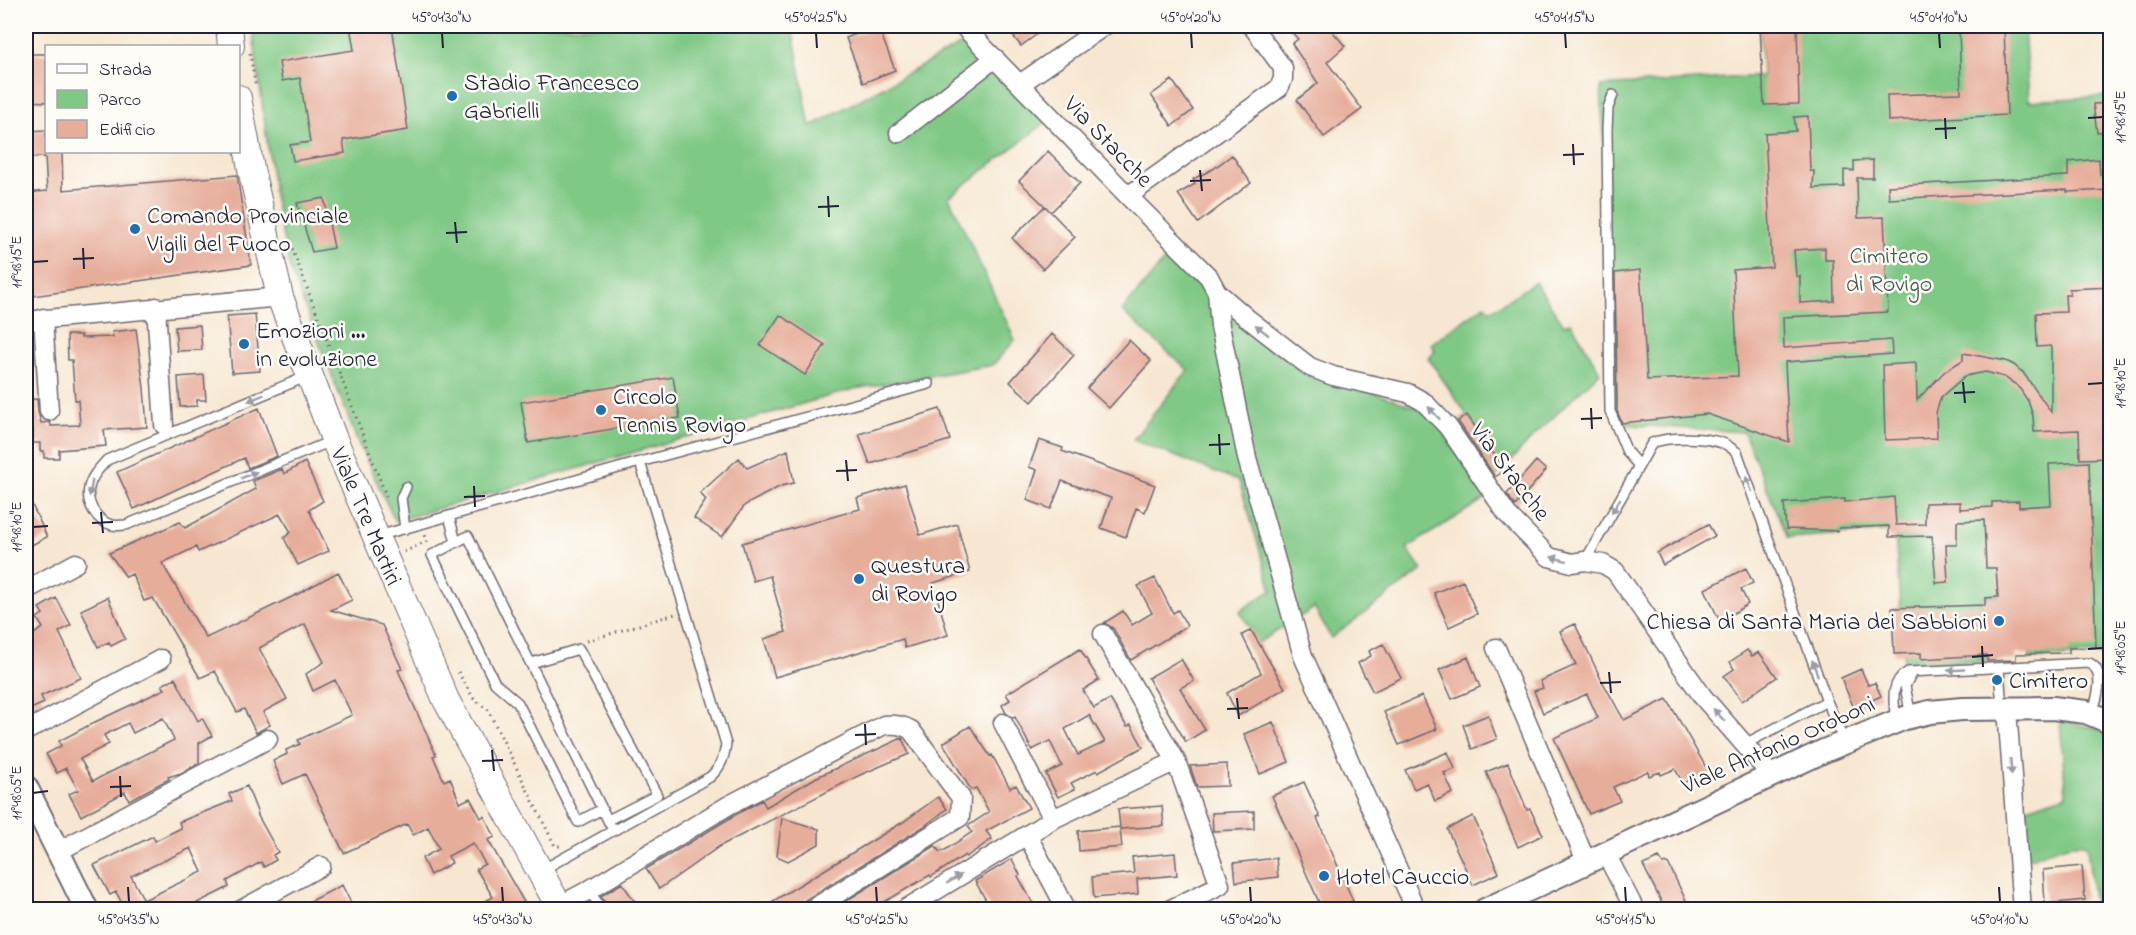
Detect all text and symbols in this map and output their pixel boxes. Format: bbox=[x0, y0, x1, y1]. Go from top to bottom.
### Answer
text: 45°04'30"N bbox=[412, 7, 472, 29]
text: 45°04'25"N bbox=[785, 7, 847, 29]
text: 45°04'20"N bbox=[1161, 7, 1221, 29]
text: 45°04'15"N bbox=[1535, 7, 1595, 29]
text: 45°04'10"N bbox=[1910, 7, 1968, 29]
legend bbox=[45, 45, 240, 153]
text: Strada bbox=[99, 58, 152, 84]
place label: Stadio Francesco Gabrielli bbox=[464, 67, 639, 130]
text: Parco bbox=[99, 88, 141, 114]
street label: Via Stacche bbox=[1054, 88, 1160, 197]
marker: Stadio Francesco Gabrielli bbox=[445, 89, 459, 103]
text: 11°48'15"E bbox=[2110, 91, 2132, 143]
text: Edificio bbox=[99, 118, 155, 144]
place label: Comando Provinciale Vigili del Fuoco bbox=[146, 200, 349, 263]
marker: Comando Provinciale Vigili del Fuoco bbox=[128, 222, 142, 236]
text: 11°48'15"E bbox=[6, 236, 28, 288]
park label: Cimitero di Rovigo bbox=[1846, 240, 1932, 303]
place label: Emozioni ... in evoluzione bbox=[256, 315, 377, 378]
one-way arrow bbox=[1255, 325, 1270, 337]
marker: Emozioni ... in evoluzione bbox=[237, 337, 251, 351]
text: 11°48'10"E bbox=[2110, 358, 2132, 408]
place label: Circolo Tennis Rovigo bbox=[613, 381, 746, 444]
one-way arrow bbox=[246, 393, 264, 403]
marker: Circolo Tennis Rovigo bbox=[594, 403, 608, 417]
one-way arrow bbox=[1427, 405, 1441, 420]
street label: Via Stacche bbox=[1460, 415, 1558, 529]
street label: Viale Tre Martiri bbox=[319, 441, 410, 592]
one-way arrow bbox=[240, 470, 258, 480]
one-way arrow bbox=[1744, 475, 1753, 493]
one-way arrow bbox=[86, 479, 95, 498]
one-way arrow bbox=[1611, 498, 1621, 515]
text: 11°48'10"E bbox=[6, 502, 28, 552]
place label: Questura di Rovigo bbox=[871, 550, 965, 613]
one-way arrow bbox=[1549, 554, 1568, 564]
marker: Questura di Rovigo bbox=[852, 572, 866, 586]
place label: Chiesa di Santa Maria dei Sabbioni bbox=[1646, 606, 1987, 641]
marker: Chiesa di Santa Maria dei Sabbioni bbox=[1992, 614, 2006, 628]
text: 11°48'05"E bbox=[2110, 621, 2132, 675]
one-way arrow bbox=[1810, 658, 1820, 676]
one-way arrow bbox=[1946, 665, 1965, 674]
place label: Cimitero bbox=[2009, 665, 2088, 700]
marker: Cimitero bbox=[1990, 673, 2004, 687]
street label: Viale Antonio Oroboni bbox=[1676, 688, 1881, 805]
one-way arrow bbox=[1713, 708, 1726, 723]
one-way arrow bbox=[2006, 757, 2016, 776]
text: 11°48'05"E bbox=[6, 766, 28, 820]
place label: Hotel Cauccio bbox=[1336, 861, 1469, 896]
marker: Hotel Cauccio bbox=[1317, 869, 1331, 883]
one-way arrow bbox=[946, 874, 962, 885]
text: 45°04'35"N bbox=[98, 909, 160, 931]
text: 45°04'30"N bbox=[473, 909, 533, 931]
text: 45°04'25"N bbox=[846, 909, 908, 931]
text: 45°04'20"N bbox=[1221, 909, 1281, 931]
text: 45°04'15"N bbox=[1596, 909, 1656, 931]
text: 45°04'10"N bbox=[1971, 909, 2029, 931]

